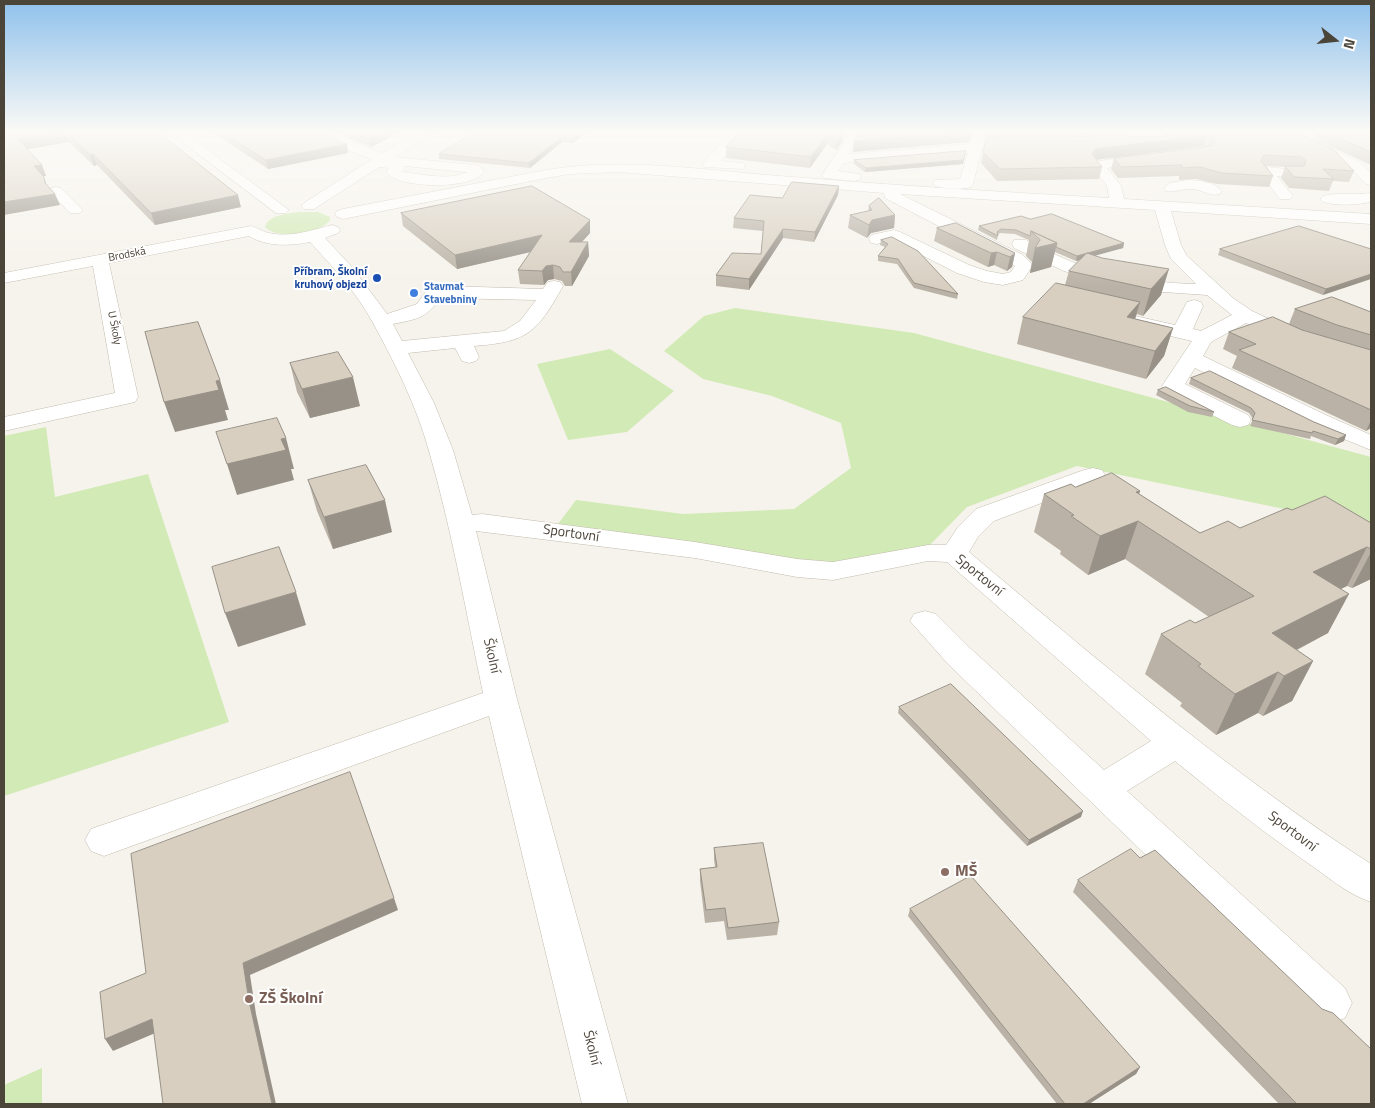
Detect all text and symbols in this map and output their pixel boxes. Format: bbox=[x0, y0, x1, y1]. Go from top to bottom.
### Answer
north arrow bbox=[1310, 15, 1360, 65]
text: N bbox=[1338, 37, 1361, 52]
street label: Brodská bbox=[107, 245, 147, 265]
place label: Příbram, Školní kruhový objezd bbox=[294, 265, 367, 291]
marker: Příbram, Školní kruhový objezd bbox=[371, 272, 383, 284]
place label: Stavmat Stavebniny bbox=[424, 280, 477, 306]
marker: Stavmat Stavebniny bbox=[408, 287, 420, 299]
street label: U Školy bbox=[104, 310, 124, 346]
street label: Sportovní bbox=[542, 522, 600, 546]
street label: Sportovní bbox=[952, 552, 1006, 600]
street label: Školní bbox=[479, 637, 503, 675]
street label: Sportovní bbox=[1264, 808, 1320, 856]
place label: MŠ bbox=[955, 862, 977, 882]
marker: MŠ bbox=[939, 866, 951, 878]
place label: ZŠ Školní bbox=[259, 989, 322, 1009]
marker: ZŠ Školní bbox=[243, 993, 255, 1005]
street label: Školní bbox=[579, 1029, 603, 1067]

